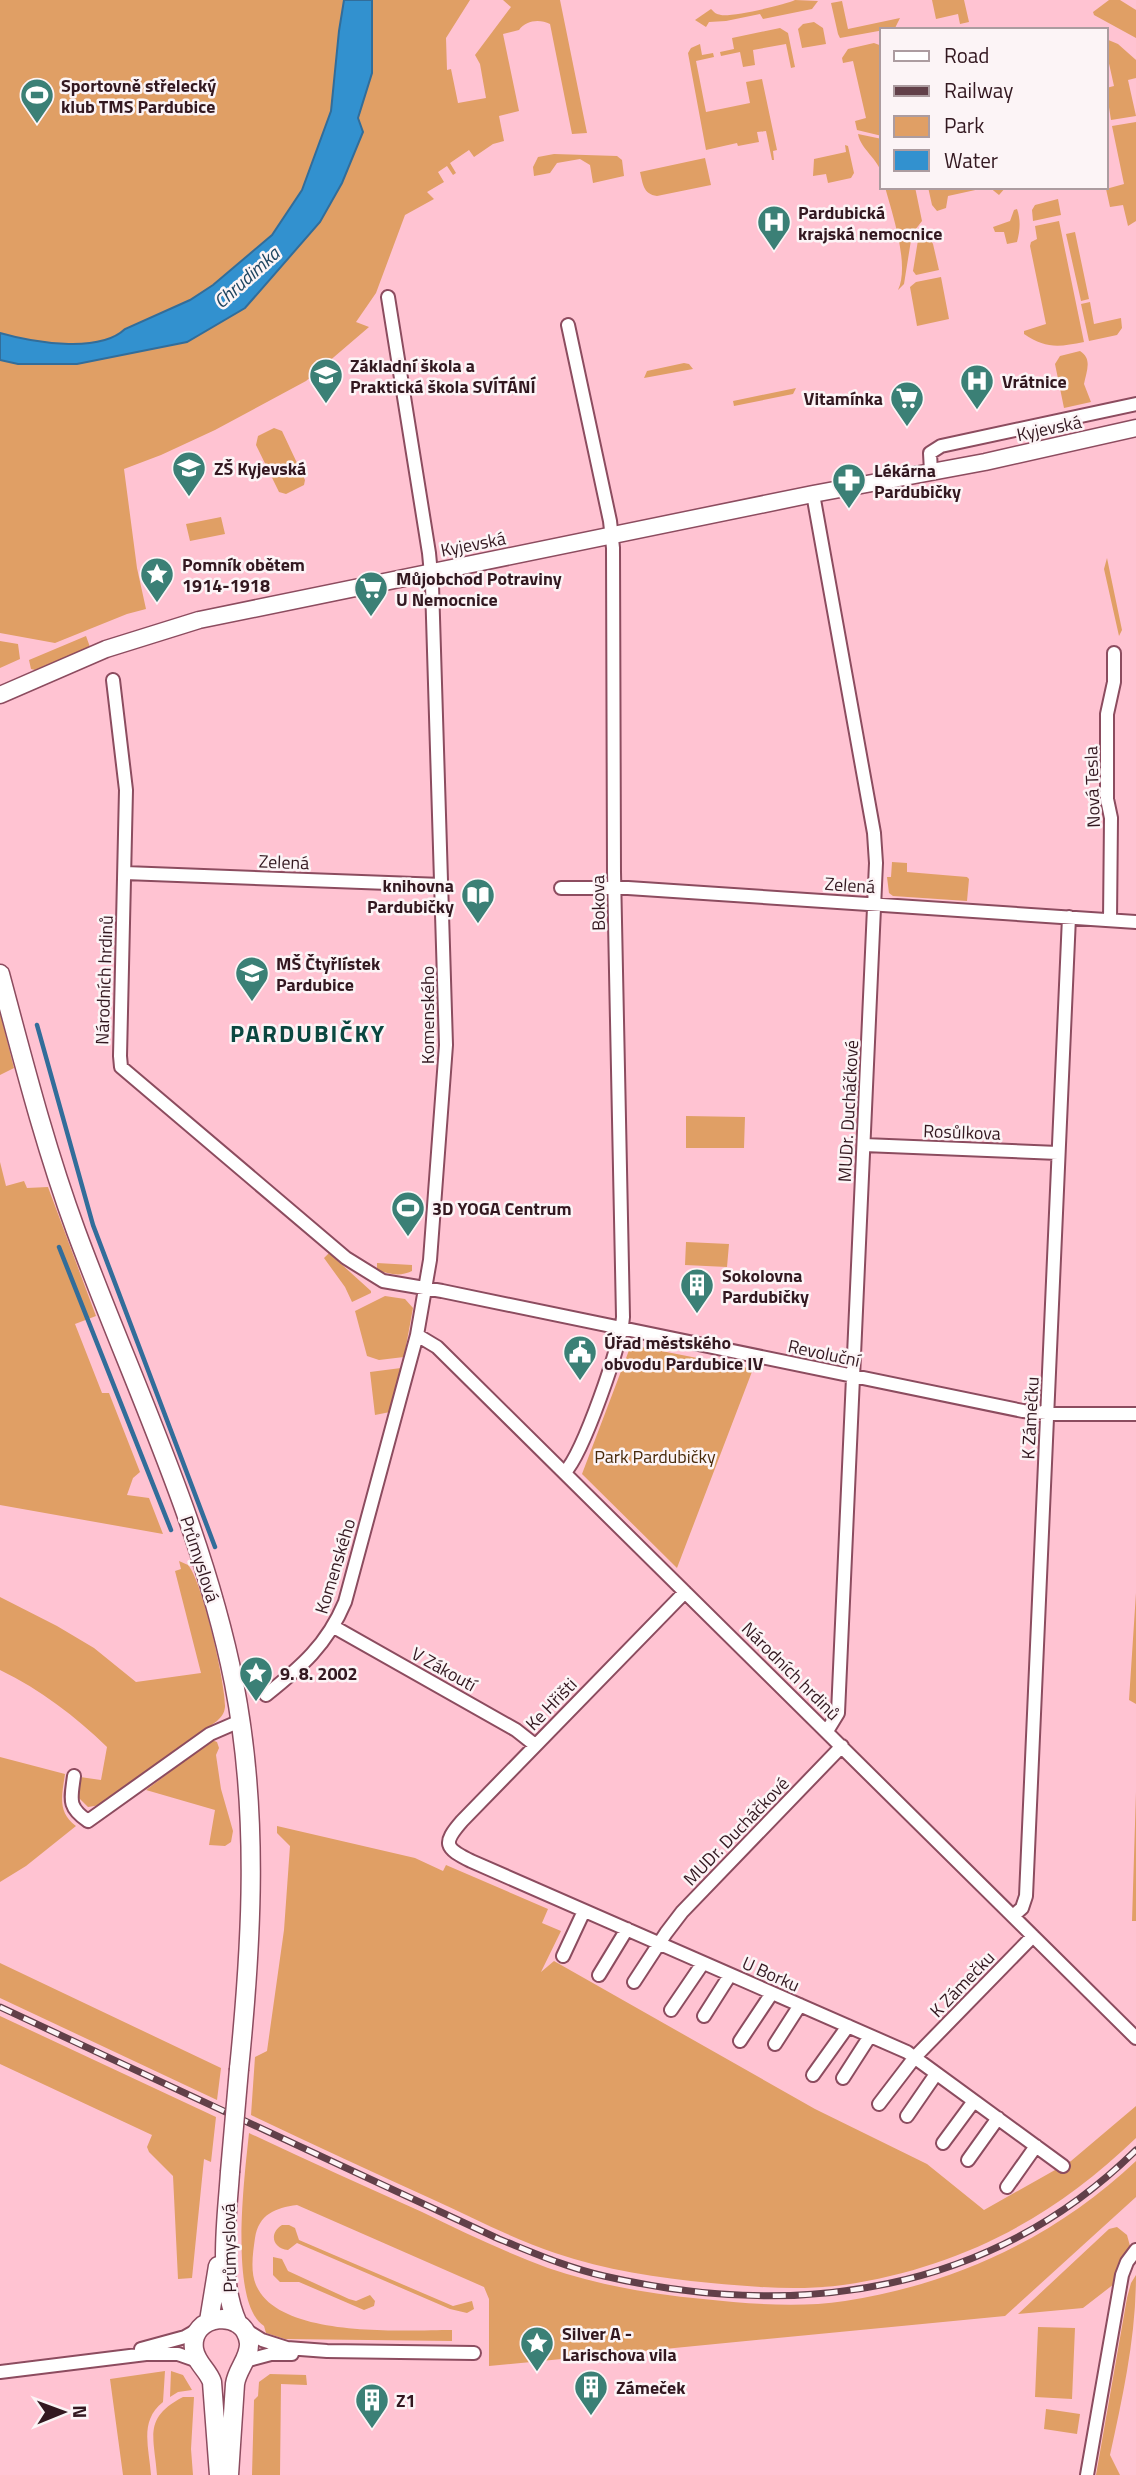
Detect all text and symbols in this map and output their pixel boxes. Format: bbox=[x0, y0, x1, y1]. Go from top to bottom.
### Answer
legend bbox=[880, 28, 1108, 189]
text: Road bbox=[944, 39, 989, 71]
place label: Sportovně střelecký klub TMS Pardubice bbox=[61, 72, 216, 120]
text: Railway bbox=[944, 74, 1013, 106]
sports icon: Sportovně střelecký klub TMS Pardubice bbox=[18, 76, 56, 125]
text: Park bbox=[944, 109, 984, 141]
text: Water bbox=[944, 144, 998, 176]
place label: Pardubická krajská nemocnice bbox=[798, 199, 942, 247]
hospital icon: Pardubická krajská nemocnice bbox=[755, 203, 793, 252]
water label: Chrudimka bbox=[206, 238, 287, 315]
place label: Základní škola a Praktická škola SVÍTÁNÍ bbox=[350, 352, 536, 400]
school or university icon: Základní škola a Praktická škola SVÍTÁNÍ bbox=[307, 356, 345, 405]
hospital icon: Vrátnice bbox=[958, 362, 996, 411]
place label: Vrátnice bbox=[1002, 368, 1067, 395]
supermarket icon: Vitamínka bbox=[888, 379, 926, 428]
place label: Vitamínka bbox=[804, 385, 883, 412]
street label: Kyjevská bbox=[1014, 408, 1084, 448]
school or university icon: ZŠ Kyjevská bbox=[170, 449, 208, 498]
place label: ZŠ Kyjevská bbox=[214, 455, 306, 482]
place label: Lékárna Pardubičky bbox=[874, 457, 961, 505]
pharmacy icon: Lékárna Pardubičky bbox=[830, 461, 868, 510]
street label: Kyjevská bbox=[438, 524, 508, 564]
place label: Pomník obětem 1914-1918 bbox=[182, 551, 305, 599]
place icon: Pomník obětem 1914-1918 bbox=[138, 555, 176, 604]
place label: Můjobchod Potraviny U Nemocnice bbox=[396, 565, 562, 613]
supermarket icon: Můjobchod Potraviny U Nemocnice bbox=[352, 569, 390, 618]
street label: Nová Tesla bbox=[1077, 746, 1107, 828]
street label: Zelená bbox=[258, 848, 310, 876]
street label: Zelená bbox=[824, 870, 876, 900]
place label: knihovna Pardubičky bbox=[367, 872, 454, 920]
street label: Bokova bbox=[584, 875, 612, 931]
library icon: knihovna Pardubičky bbox=[459, 876, 497, 925]
street label: Národních hrdinů bbox=[88, 915, 120, 1045]
place label: MŠ Čtyřlístek Pardubice bbox=[276, 950, 381, 998]
school or university icon: MŠ Čtyřlístek Pardubice bbox=[233, 954, 271, 1003]
street label: Komenského bbox=[414, 966, 441, 1064]
district label: PARDUBIČKY bbox=[230, 1015, 386, 1051]
street label: MUDr. Ducháčkové bbox=[831, 1039, 865, 1183]
street label: Rosůlkova bbox=[923, 1117, 1001, 1147]
sports icon: 3D YOGA Centrum bbox=[389, 1189, 427, 1238]
place label: 3D YOGA Centrum bbox=[432, 1195, 572, 1222]
place label: Sokolovna Pardubičky bbox=[722, 1262, 809, 1310]
building icon: Sokolovna Pardubičky bbox=[678, 1266, 716, 1315]
place label: Úřad městského obvodu Pardubice IV bbox=[604, 1329, 763, 1377]
street label: Revoluční bbox=[785, 1332, 865, 1374]
public building icon: Úřad městského obvodu Pardubice IV bbox=[561, 1333, 599, 1382]
street label: K Zámečku bbox=[1014, 1376, 1046, 1460]
park label: Park Pardubičky bbox=[594, 1443, 716, 1470]
street label: Průmyslová bbox=[173, 1512, 227, 1606]
street label: Komenského bbox=[308, 1515, 362, 1617]
street label: Národních hrdinů bbox=[736, 1616, 846, 1726]
street label: V Zákoutí bbox=[406, 1640, 483, 1699]
place icon: 9. 8. 2002 bbox=[237, 1654, 275, 1703]
place label: 9. 8. 2002 bbox=[280, 1660, 358, 1687]
street label: Ke Hřišti bbox=[519, 1672, 583, 1736]
street label: MUDr. Ducháčkové bbox=[677, 1770, 795, 1892]
street label: K Zámečku bbox=[923, 1945, 1001, 2023]
street label: U Borku bbox=[738, 1949, 804, 1999]
street label: Průmyslová bbox=[215, 2203, 243, 2293]
place label: Silver A - Larischova vila bbox=[562, 2320, 677, 2368]
place icon: Silver A - Larischova vila bbox=[518, 2324, 556, 2373]
building icon: Zámeček bbox=[572, 2368, 610, 2417]
place label: Zámeček bbox=[616, 2374, 686, 2401]
north arrow bbox=[28, 2377, 98, 2447]
building icon: Z1 bbox=[353, 2381, 391, 2430]
place label: Z1 bbox=[396, 2387, 416, 2414]
text: N bbox=[66, 2405, 95, 2419]

